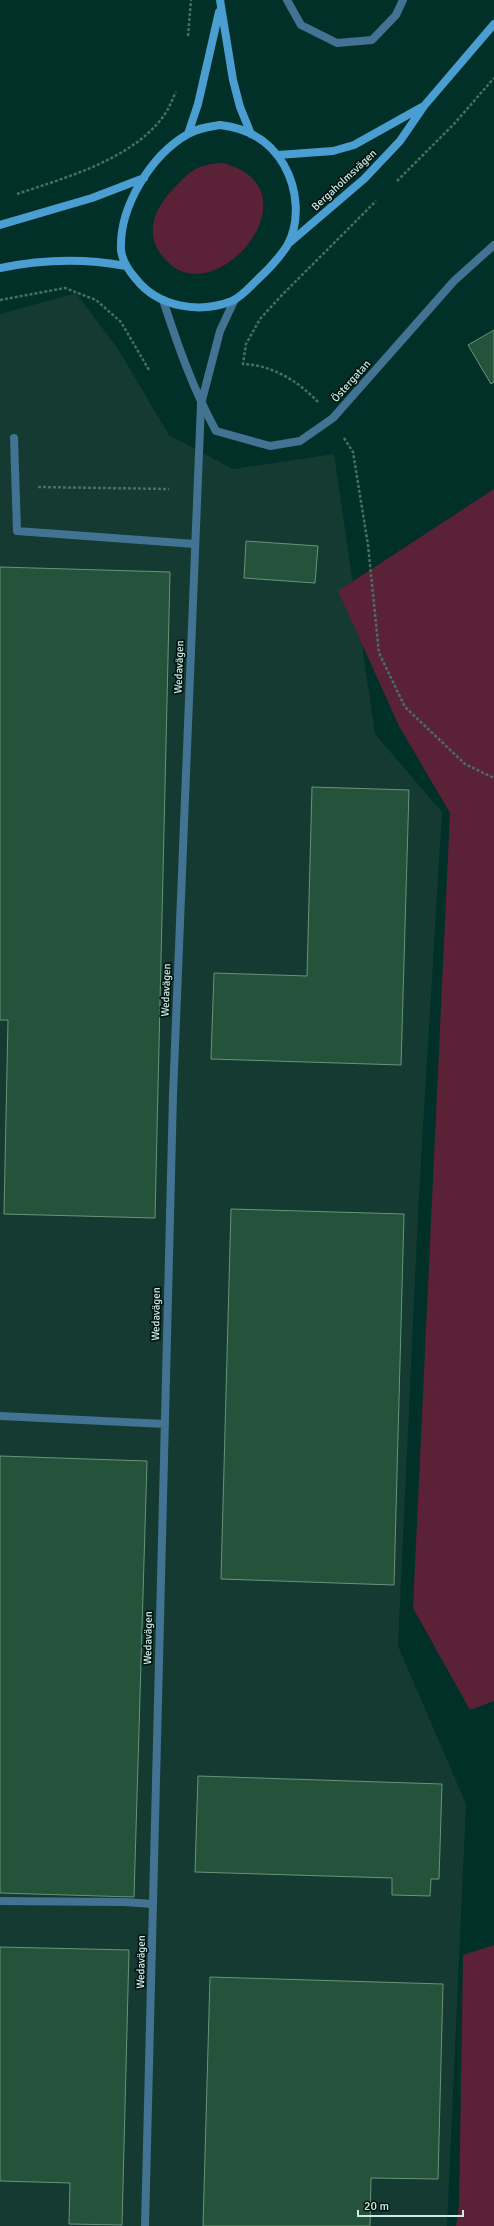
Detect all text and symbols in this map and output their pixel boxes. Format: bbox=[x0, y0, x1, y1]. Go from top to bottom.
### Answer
street label: Bergaholmsvägen bbox=[309, 147, 379, 213]
street label: Östergatan bbox=[328, 357, 373, 405]
street label: Wedavägen bbox=[172, 640, 186, 694]
street label: Wedavägen bbox=[159, 963, 173, 1017]
street label: Wedavägen bbox=[149, 1287, 163, 1341]
street label: Wedavägen bbox=[141, 1611, 155, 1665]
street label: Wedavägen bbox=[134, 1935, 148, 1989]
scale bar bbox=[358, 2192, 463, 2218]
text: 20 m bbox=[364, 2199, 389, 2214]

